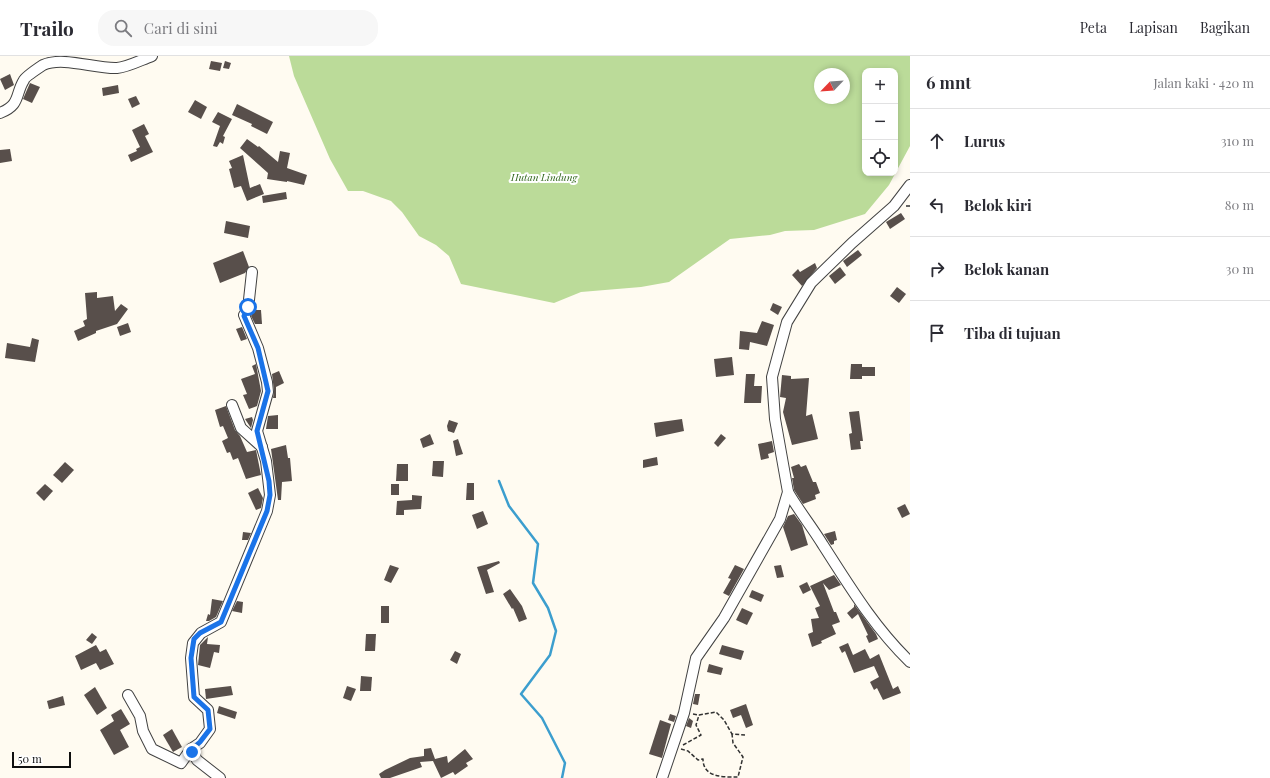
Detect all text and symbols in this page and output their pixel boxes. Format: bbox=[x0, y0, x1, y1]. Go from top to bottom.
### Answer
search box bbox=[98, 10, 378, 46]
text: Trailo bbox=[20, 15, 74, 41]
icon: search bbox=[112, 17, 134, 39]
text: Cari di sini bbox=[144, 18, 218, 38]
text: Peta bbox=[1080, 18, 1107, 37]
text: Lapisan bbox=[1129, 18, 1178, 37]
text: Bagikan bbox=[1200, 18, 1250, 37]
north arrow bbox=[814, 68, 850, 104]
map controls bbox=[862, 68, 898, 176]
button: + bbox=[862, 68, 898, 104]
text: 6 mnt bbox=[926, 71, 971, 93]
text: Jalan kaki · 420 m bbox=[1153, 74, 1254, 91]
button: − bbox=[862, 104, 898, 140]
icon: ahead bbox=[926, 130, 948, 152]
text: Lurus bbox=[964, 131, 1005, 151]
text: 310 m bbox=[1221, 132, 1254, 149]
button: locate bbox=[862, 140, 898, 176]
park label: Hutan Lindung bbox=[510, 170, 579, 184]
icon: left bbox=[926, 194, 948, 216]
text: Belok kiri bbox=[964, 195, 1032, 215]
text: 80 m bbox=[1225, 196, 1254, 213]
icon: right bbox=[926, 258, 948, 280]
text: Belok kanan bbox=[964, 259, 1049, 279]
text: 30 m bbox=[1226, 260, 1254, 277]
route start bbox=[239, 298, 257, 316]
icon: arrive bbox=[926, 322, 948, 344]
text: Tiba di tujuan bbox=[964, 323, 1061, 343]
route end bbox=[183, 743, 201, 761]
scale bar bbox=[12, 750, 71, 769]
text: 50 m bbox=[18, 751, 42, 766]

